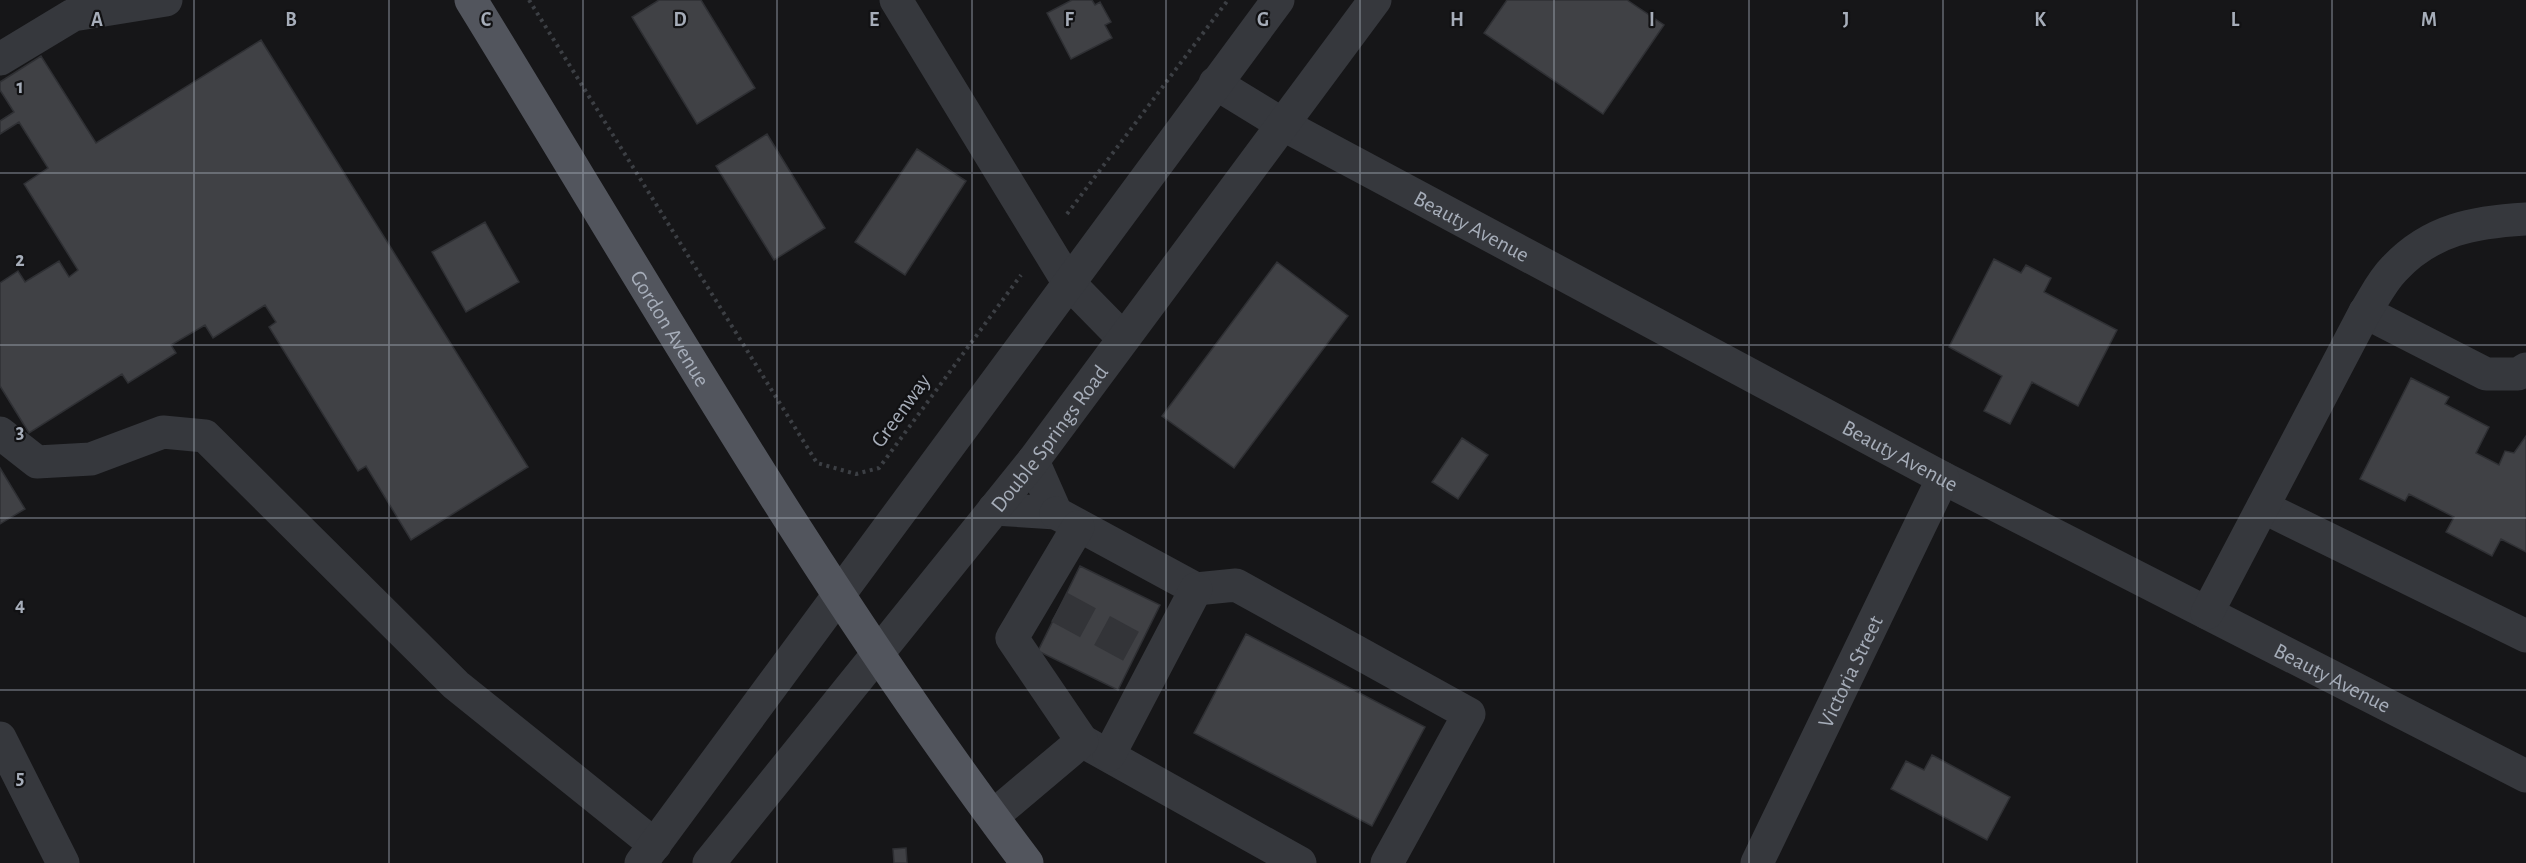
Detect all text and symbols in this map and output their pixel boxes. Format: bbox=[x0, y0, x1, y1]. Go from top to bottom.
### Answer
text: A bbox=[91, 10, 103, 30]
text: B bbox=[285, 10, 297, 30]
text: C bbox=[481, 10, 492, 30]
text: D bbox=[673, 10, 687, 30]
text: E bbox=[869, 10, 879, 30]
text: F bbox=[1064, 10, 1074, 30]
text: G bbox=[1257, 10, 1269, 30]
text: H bbox=[1450, 10, 1464, 30]
text: I bbox=[1649, 10, 1655, 30]
text: J bbox=[1843, 10, 1849, 30]
text: K bbox=[2034, 10, 2046, 30]
text: L bbox=[2231, 10, 2240, 30]
text: M bbox=[2421, 10, 2437, 30]
text: 1 bbox=[16, 77, 24, 97]
street label: Beauty Avenue bbox=[1410, 187, 1533, 266]
text: 2 bbox=[15, 250, 25, 270]
street label: Gordon Avenue bbox=[626, 267, 713, 391]
street label: Double Springs Road bbox=[987, 361, 1112, 516]
street label: Greenway bbox=[867, 369, 935, 451]
street label: Beauty Avenue bbox=[1839, 416, 1961, 496]
text: 3 bbox=[16, 422, 24, 442]
text: 4 bbox=[15, 595, 25, 615]
street label: Victoria Street bbox=[1814, 612, 1887, 731]
street label: Beauty Avenue bbox=[2270, 639, 2394, 717]
text: 5 bbox=[16, 768, 24, 788]

